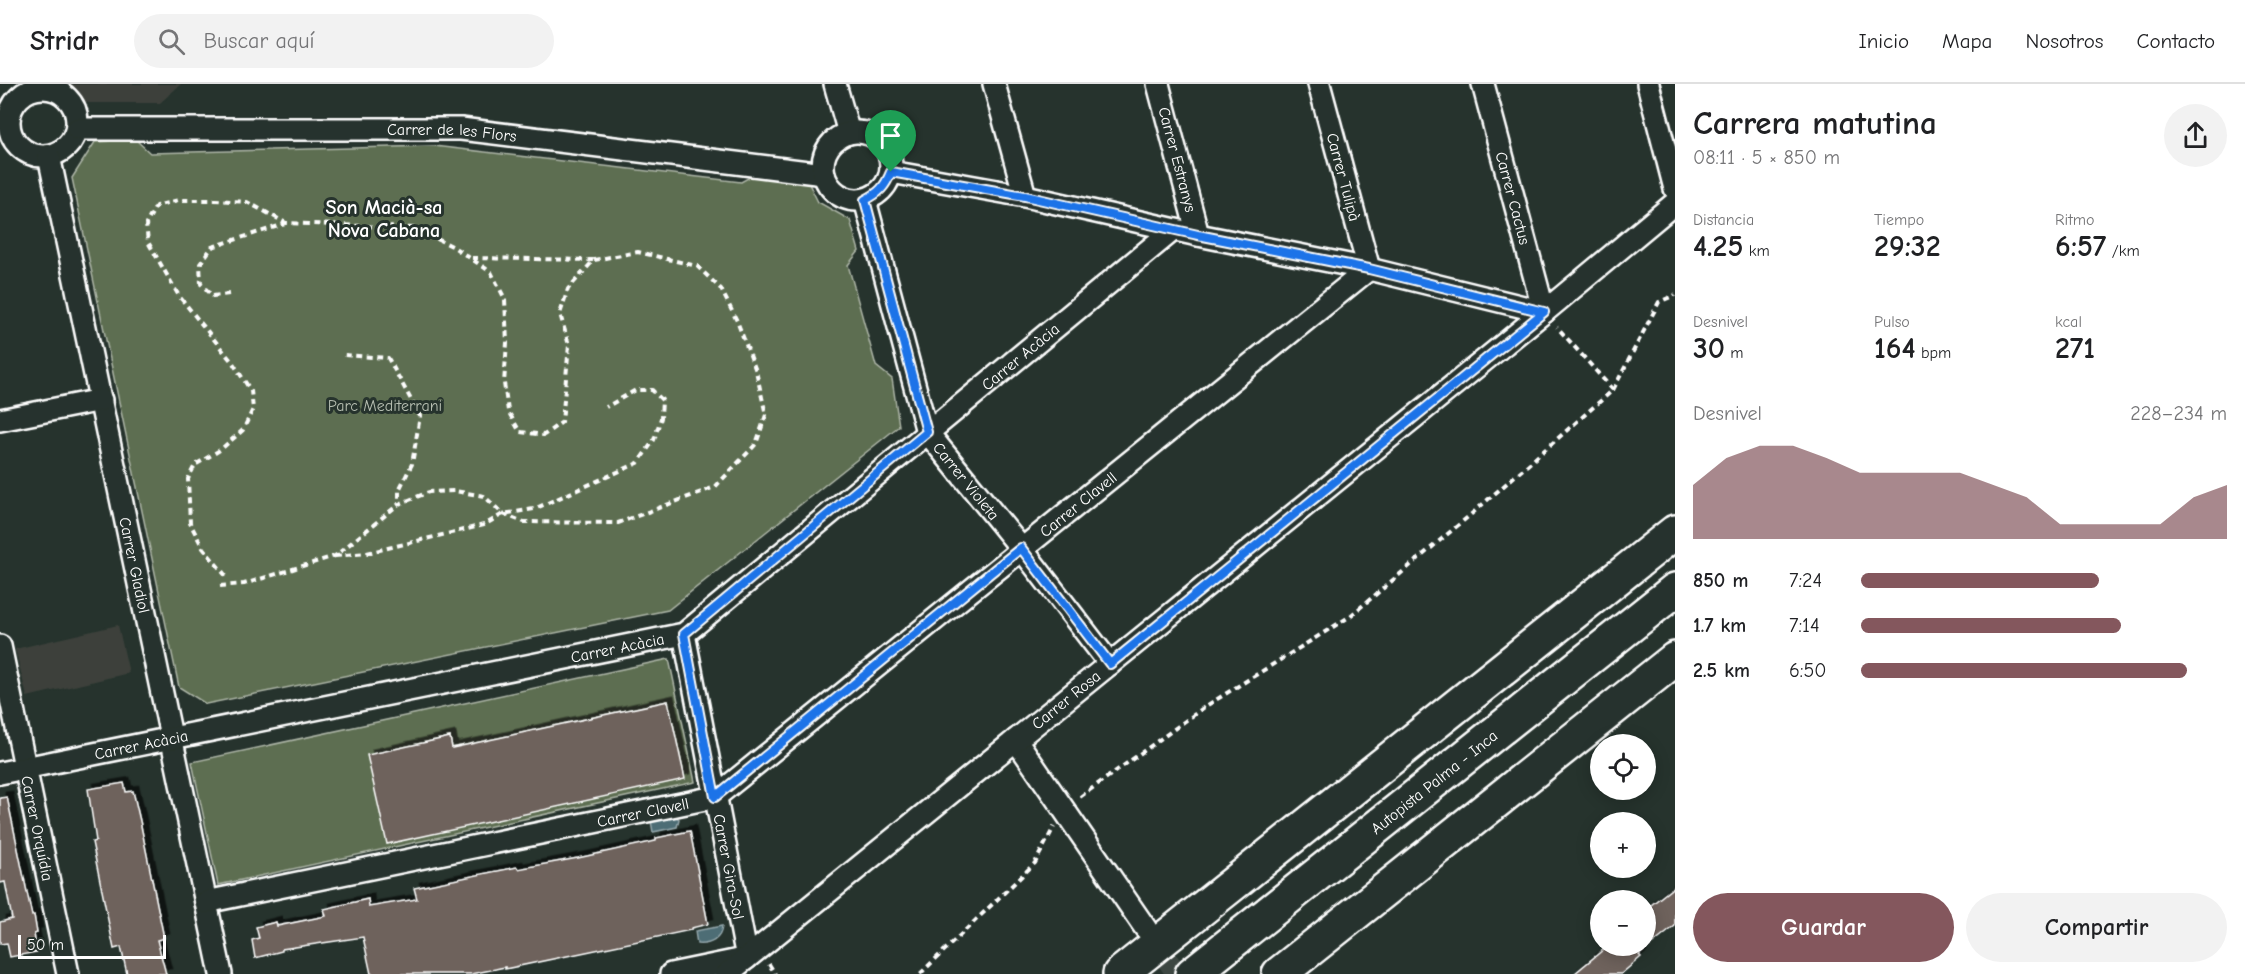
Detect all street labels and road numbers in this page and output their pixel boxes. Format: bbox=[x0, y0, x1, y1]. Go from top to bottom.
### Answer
street label: Carrer Estranys bbox=[1154, 105, 1200, 215]
street label: Carrer de les Flors bbox=[387, 121, 518, 146]
street label: Carrer Tulipà bbox=[1323, 131, 1363, 223]
street label: Carrer Cactus bbox=[1491, 150, 1534, 247]
street label: Carrer Acàcia bbox=[978, 320, 1063, 394]
street label: Carrer Violeta bbox=[929, 439, 1003, 524]
street label: Carrer Clavell bbox=[1036, 469, 1120, 541]
street label: Carrer Gladiol bbox=[115, 516, 153, 615]
street label: Carrer Acàcia bbox=[569, 630, 666, 667]
street label: Carrer Rosa bbox=[1029, 667, 1104, 733]
street label: Carrer Acàcia bbox=[93, 727, 190, 764]
street label: Autopista Palma - Inca bbox=[1368, 727, 1501, 838]
street label: Carrer Orquídia bbox=[17, 774, 56, 883]
street label: Carrer Clavell bbox=[595, 795, 691, 831]
street label: Carrer Gira-Sol bbox=[709, 813, 747, 921]

